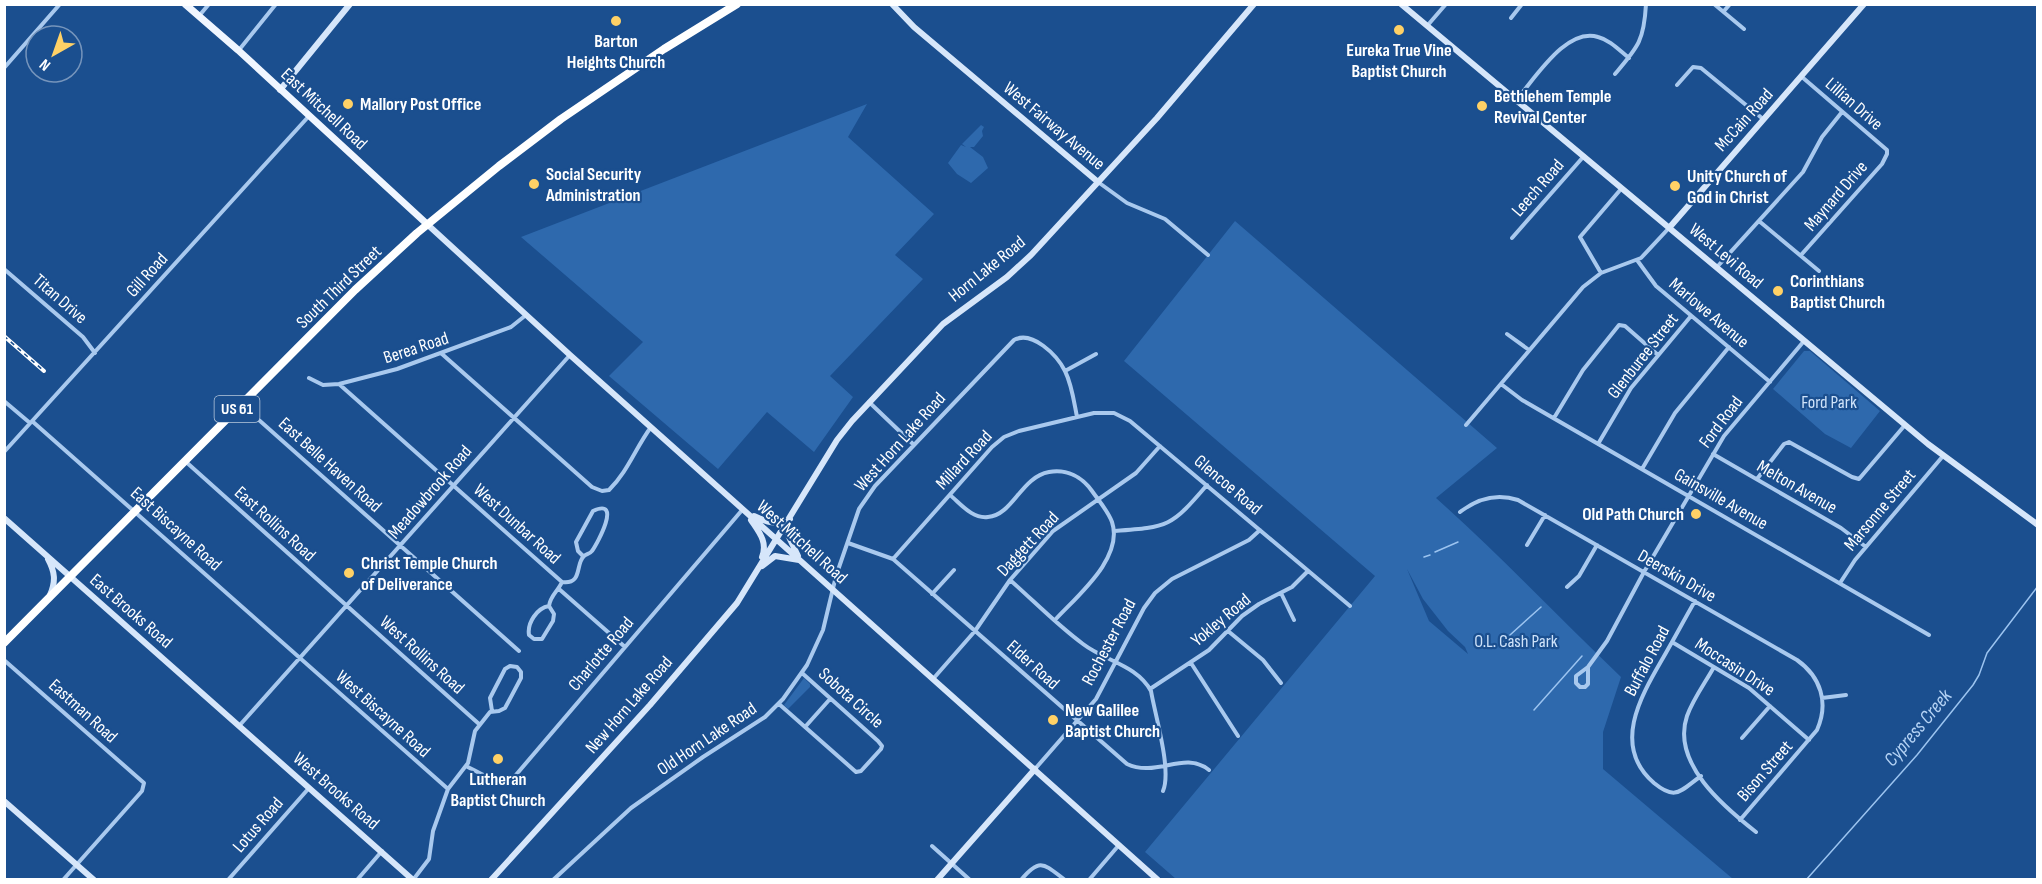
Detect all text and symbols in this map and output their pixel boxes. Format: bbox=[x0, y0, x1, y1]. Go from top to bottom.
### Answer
marker: Barton Heights Church bbox=[609, 14, 623, 28]
marker: Eureka True Vine Baptist Church bbox=[1392, 23, 1406, 37]
north arrow bbox=[24, 24, 84, 84]
place label: Barton Heights Church bbox=[567, 31, 665, 73]
place label: Eureka True Vine Baptist Church bbox=[1346, 40, 1452, 82]
text: N bbox=[36, 54, 55, 74]
street label: East Mitchell Road bbox=[277, 64, 371, 154]
street label: Lillian Drive bbox=[1821, 73, 1887, 135]
street label: West Fairway Avenue bbox=[999, 77, 1109, 175]
street label: McCain Road bbox=[1710, 84, 1778, 156]
place label: Bethlehem Temple Revival Center bbox=[1494, 86, 1611, 128]
place label: Mallory Post Office bbox=[360, 94, 481, 115]
marker: Mallory Post Office bbox=[341, 97, 355, 111]
marker: Bethlehem Temple Revival Center bbox=[1475, 99, 1489, 113]
street label: Leech Road bbox=[1508, 155, 1568, 221]
street label: Maynard Drive bbox=[1800, 157, 1872, 235]
place label: Social Security Administration bbox=[545, 164, 642, 206]
place label: Unity Church of God in Christ bbox=[1687, 166, 1787, 208]
marker: Social Security Administration bbox=[527, 177, 541, 191]
marker: Unity Church of God in Christ bbox=[1668, 179, 1682, 193]
street label: West Levi Road bbox=[1685, 219, 1767, 293]
street label: Horn Lake Road bbox=[944, 232, 1030, 306]
street label: South Third Street bbox=[292, 241, 386, 333]
street label: Gill Road bbox=[122, 249, 172, 301]
street label: Titan Drive bbox=[29, 270, 91, 328]
place label: Corinthians Baptist Church bbox=[1790, 271, 1885, 313]
street label: Marlowe Avenue bbox=[1665, 274, 1753, 352]
marker: Corinthians Baptist Church bbox=[1771, 284, 1785, 298]
street label: Glenburee Street bbox=[1603, 309, 1683, 403]
street label: Berea Road bbox=[381, 328, 451, 368]
street label: West Horn Lake Road bbox=[850, 388, 950, 496]
street label: Ford Road bbox=[1695, 392, 1747, 452]
park label: Ford Park bbox=[1801, 392, 1857, 413]
road number: US 61 bbox=[214, 396, 260, 422]
street label: East Belle Haven Road bbox=[274, 413, 386, 517]
street label: Millard Road bbox=[931, 426, 997, 494]
street label: Meadowbrook Road bbox=[384, 441, 476, 543]
street label: Glencoe Road bbox=[1190, 451, 1266, 519]
street label: Melton Avenue bbox=[1753, 456, 1841, 518]
street label: Gainsville Avenue bbox=[1671, 464, 1771, 534]
street label: Marsonne Street bbox=[1840, 465, 1920, 555]
street label: West Dunbar Road bbox=[469, 479, 565, 569]
street label: East Rollins Road bbox=[230, 482, 320, 566]
street label: East Biscayne Road bbox=[126, 483, 226, 575]
street label: West Mitchell Road bbox=[752, 496, 852, 588]
place label: Old Path Church bbox=[1582, 504, 1684, 525]
street label: Daggett Road bbox=[993, 507, 1063, 581]
marker: Old Path Church bbox=[1689, 507, 1703, 521]
street label: Deerskin Drive bbox=[1634, 545, 1720, 607]
place label: Christ Temple Church of Deliverance bbox=[361, 553, 498, 595]
marker: Christ Temple Church of Deliverance bbox=[342, 566, 356, 580]
street label: East Brooks Road bbox=[85, 569, 177, 653]
street label: Yokley Road bbox=[1187, 589, 1255, 651]
street label: Rochester Road bbox=[1077, 595, 1141, 689]
street label: West Rollins Road bbox=[375, 612, 469, 698]
street label: Charlotte Road bbox=[564, 613, 638, 695]
street label: Buffalo Road bbox=[1620, 622, 1674, 700]
park label: O.L. Cash Park bbox=[1474, 631, 1558, 652]
street label: Moccasin Drive bbox=[1691, 633, 1779, 701]
street label: Elder Road bbox=[1002, 636, 1064, 694]
street label: New Horn Lake Road bbox=[581, 652, 677, 758]
street label: Sobota Circle bbox=[814, 663, 888, 733]
street label: West Biscayne Road bbox=[331, 666, 435, 762]
street label: Eastman Road bbox=[44, 675, 122, 747]
water label: Cypress Creek bbox=[1879, 684, 1957, 771]
street label: Old Horn Lake Road bbox=[653, 698, 761, 780]
place label: New Galilee Baptist Church bbox=[1065, 700, 1160, 742]
marker: New Galilee Baptist Church bbox=[1046, 713, 1060, 727]
street label: Bison Street bbox=[1733, 736, 1797, 806]
street label: West Brooks Road bbox=[289, 748, 383, 834]
marker: Lutheran Baptist Church bbox=[491, 752, 505, 766]
place label: Lutheran Baptist Church bbox=[450, 769, 546, 811]
street label: Lotus Road bbox=[228, 793, 288, 857]

